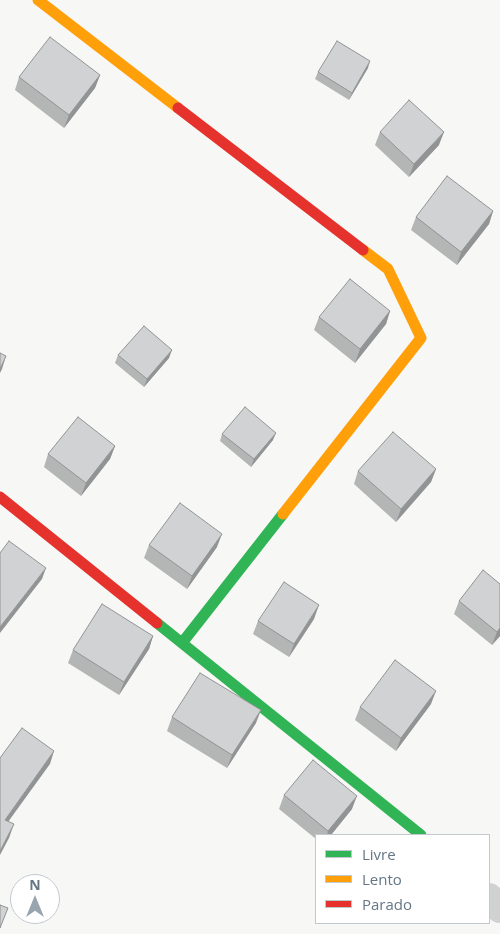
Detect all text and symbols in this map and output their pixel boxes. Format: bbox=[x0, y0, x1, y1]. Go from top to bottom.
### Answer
legend bbox=[315, 834, 490, 924]
text: Livre bbox=[362, 844, 396, 864]
text: Lento bbox=[362, 869, 402, 889]
north arrow bbox=[10, 874, 60, 924]
text: N bbox=[29, 875, 41, 894]
text: Parado bbox=[362, 894, 412, 914]

